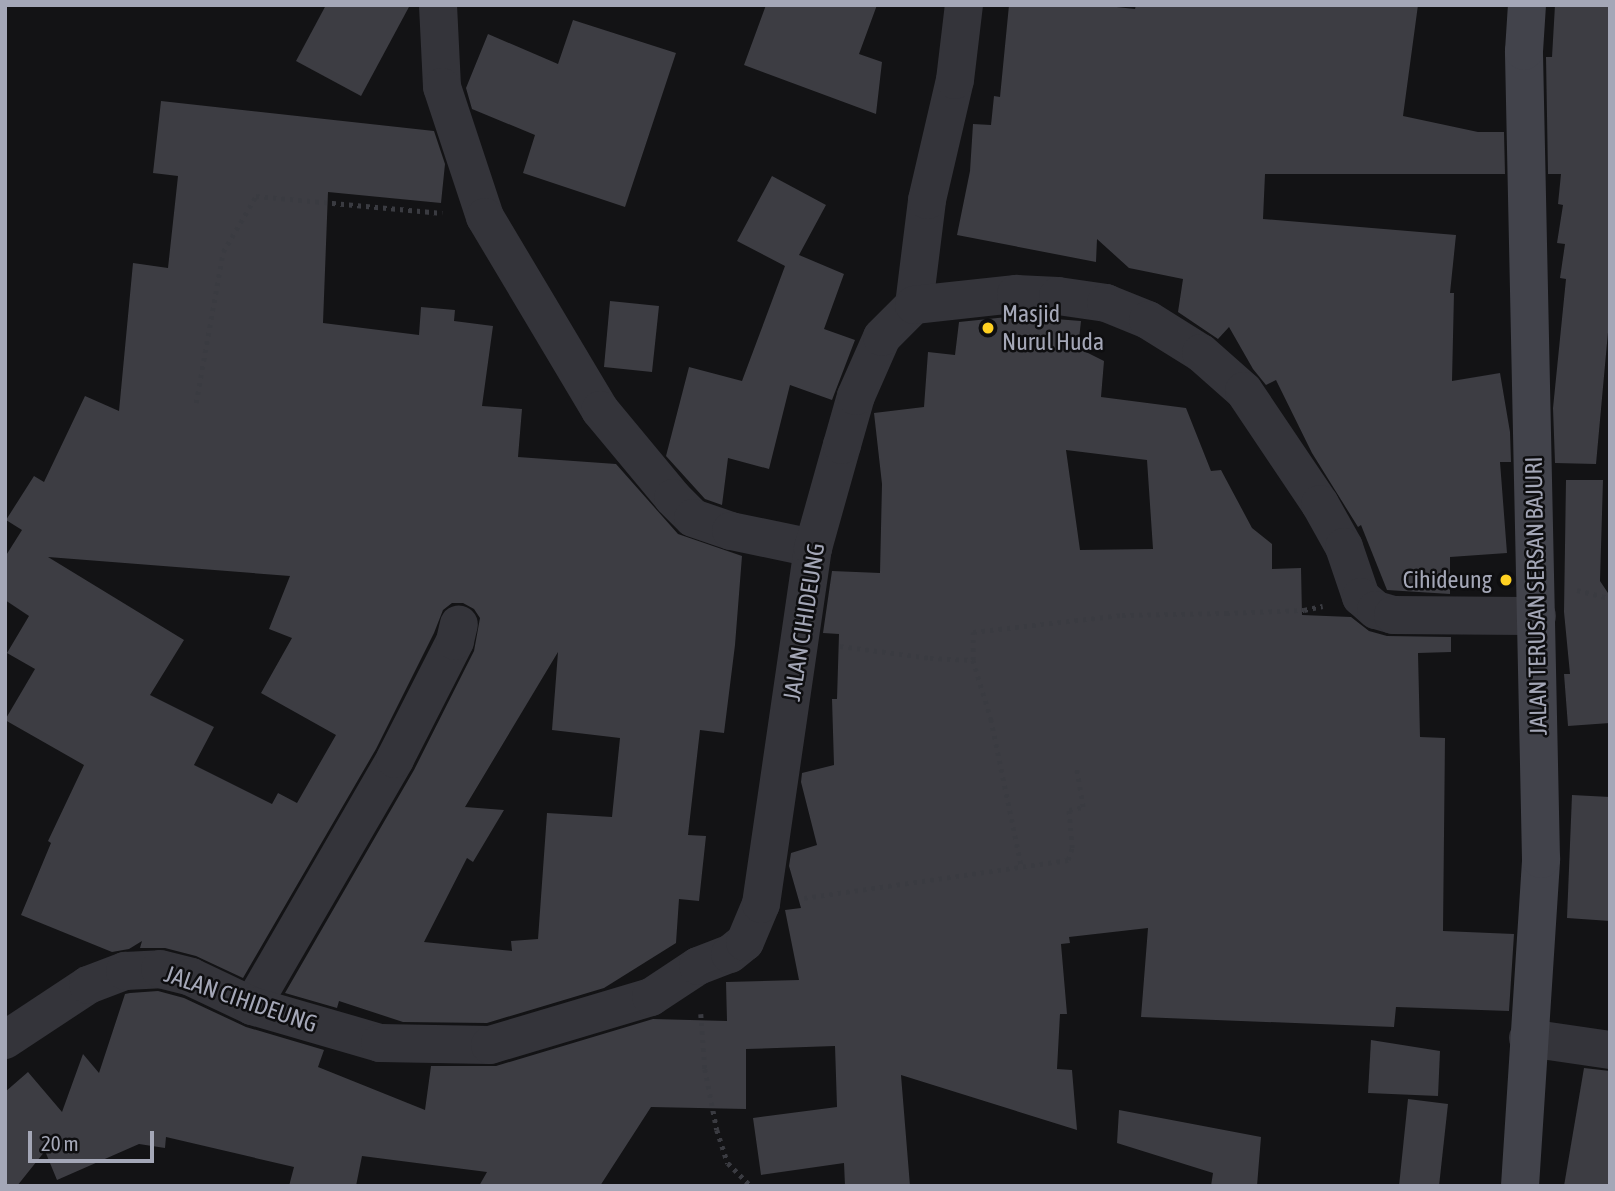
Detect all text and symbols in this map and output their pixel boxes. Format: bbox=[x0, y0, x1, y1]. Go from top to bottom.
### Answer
place label: Masjid Nurul Huda bbox=[1002, 300, 1104, 356]
marker: Masjid Nurul Huda bbox=[980, 320, 996, 336]
street label: JALAN TERUSAN SERSAN BAJURI bbox=[1519, 456, 1553, 736]
street label: JALAN CIHIDEUNG bbox=[777, 541, 831, 703]
place label: Cihideung bbox=[1403, 566, 1492, 594]
marker: Cihideung bbox=[1498, 572, 1514, 588]
street label: JALAN CIHIDEUNG bbox=[161, 959, 321, 1039]
scale bar bbox=[32, 1118, 158, 1162]
text: 20 m bbox=[41, 1131, 79, 1155]

